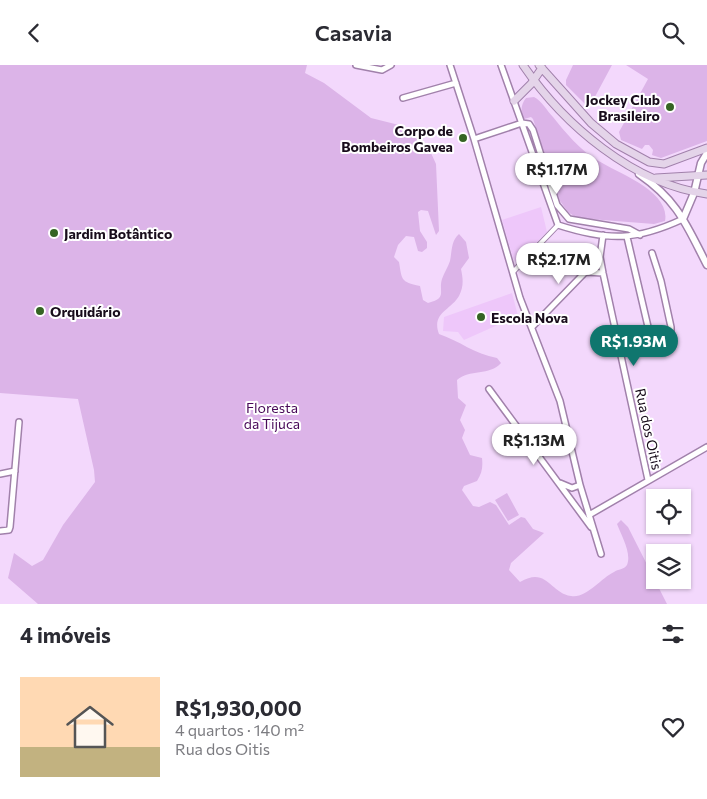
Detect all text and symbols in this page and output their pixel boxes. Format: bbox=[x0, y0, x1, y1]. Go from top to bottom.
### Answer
icon: back bbox=[20, 19, 48, 47]
text: Casavia bbox=[315, 19, 392, 46]
icon: search bbox=[659, 19, 687, 47]
place label: Jockey Club Brasileiro bbox=[586, 91, 660, 124]
marker: Jockey Club Brasileiro bbox=[664, 101, 676, 113]
place label: Corpo de Bombeiros Gavea bbox=[341, 122, 453, 155]
marker: Corpo de Bombeiros Gavea bbox=[457, 132, 469, 144]
pin: R$1.17M bbox=[511, 153, 603, 195]
text: R$1.17M bbox=[526, 159, 588, 178]
place label: Jardim Botântico bbox=[64, 225, 172, 242]
marker: Jardim Botântico bbox=[48, 227, 60, 239]
pin: R$2.17M bbox=[513, 243, 605, 285]
text: R$2.17M bbox=[527, 249, 591, 268]
place label: Orquidário bbox=[50, 303, 121, 320]
marker: Orquidário bbox=[34, 305, 46, 317]
place label: Escola Nova bbox=[491, 309, 568, 326]
marker: Escola Nova bbox=[475, 311, 487, 323]
pin: R$1.93M bbox=[588, 325, 680, 367]
text: R$1.93M bbox=[601, 331, 667, 350]
street label: Rua dos Oitis bbox=[632, 387, 666, 471]
park label: Floresta da Tijuca bbox=[244, 399, 300, 432]
pin: R$1.13M bbox=[488, 423, 580, 466]
text: R$1.13M bbox=[503, 430, 565, 449]
map controls bbox=[646, 489, 691, 589]
button: locate bbox=[646, 489, 691, 534]
button: layers bbox=[646, 544, 691, 589]
icon: filters bbox=[659, 620, 687, 648]
text: 4 imóveis bbox=[20, 622, 111, 647]
text: R$1,930,000 bbox=[175, 695, 302, 720]
icon: home bbox=[60, 697, 120, 757]
icon: heart bbox=[659, 713, 687, 741]
text: 4 quartos · 140 m² bbox=[175, 720, 304, 739]
text: Rua dos Oitis bbox=[175, 739, 270, 758]

